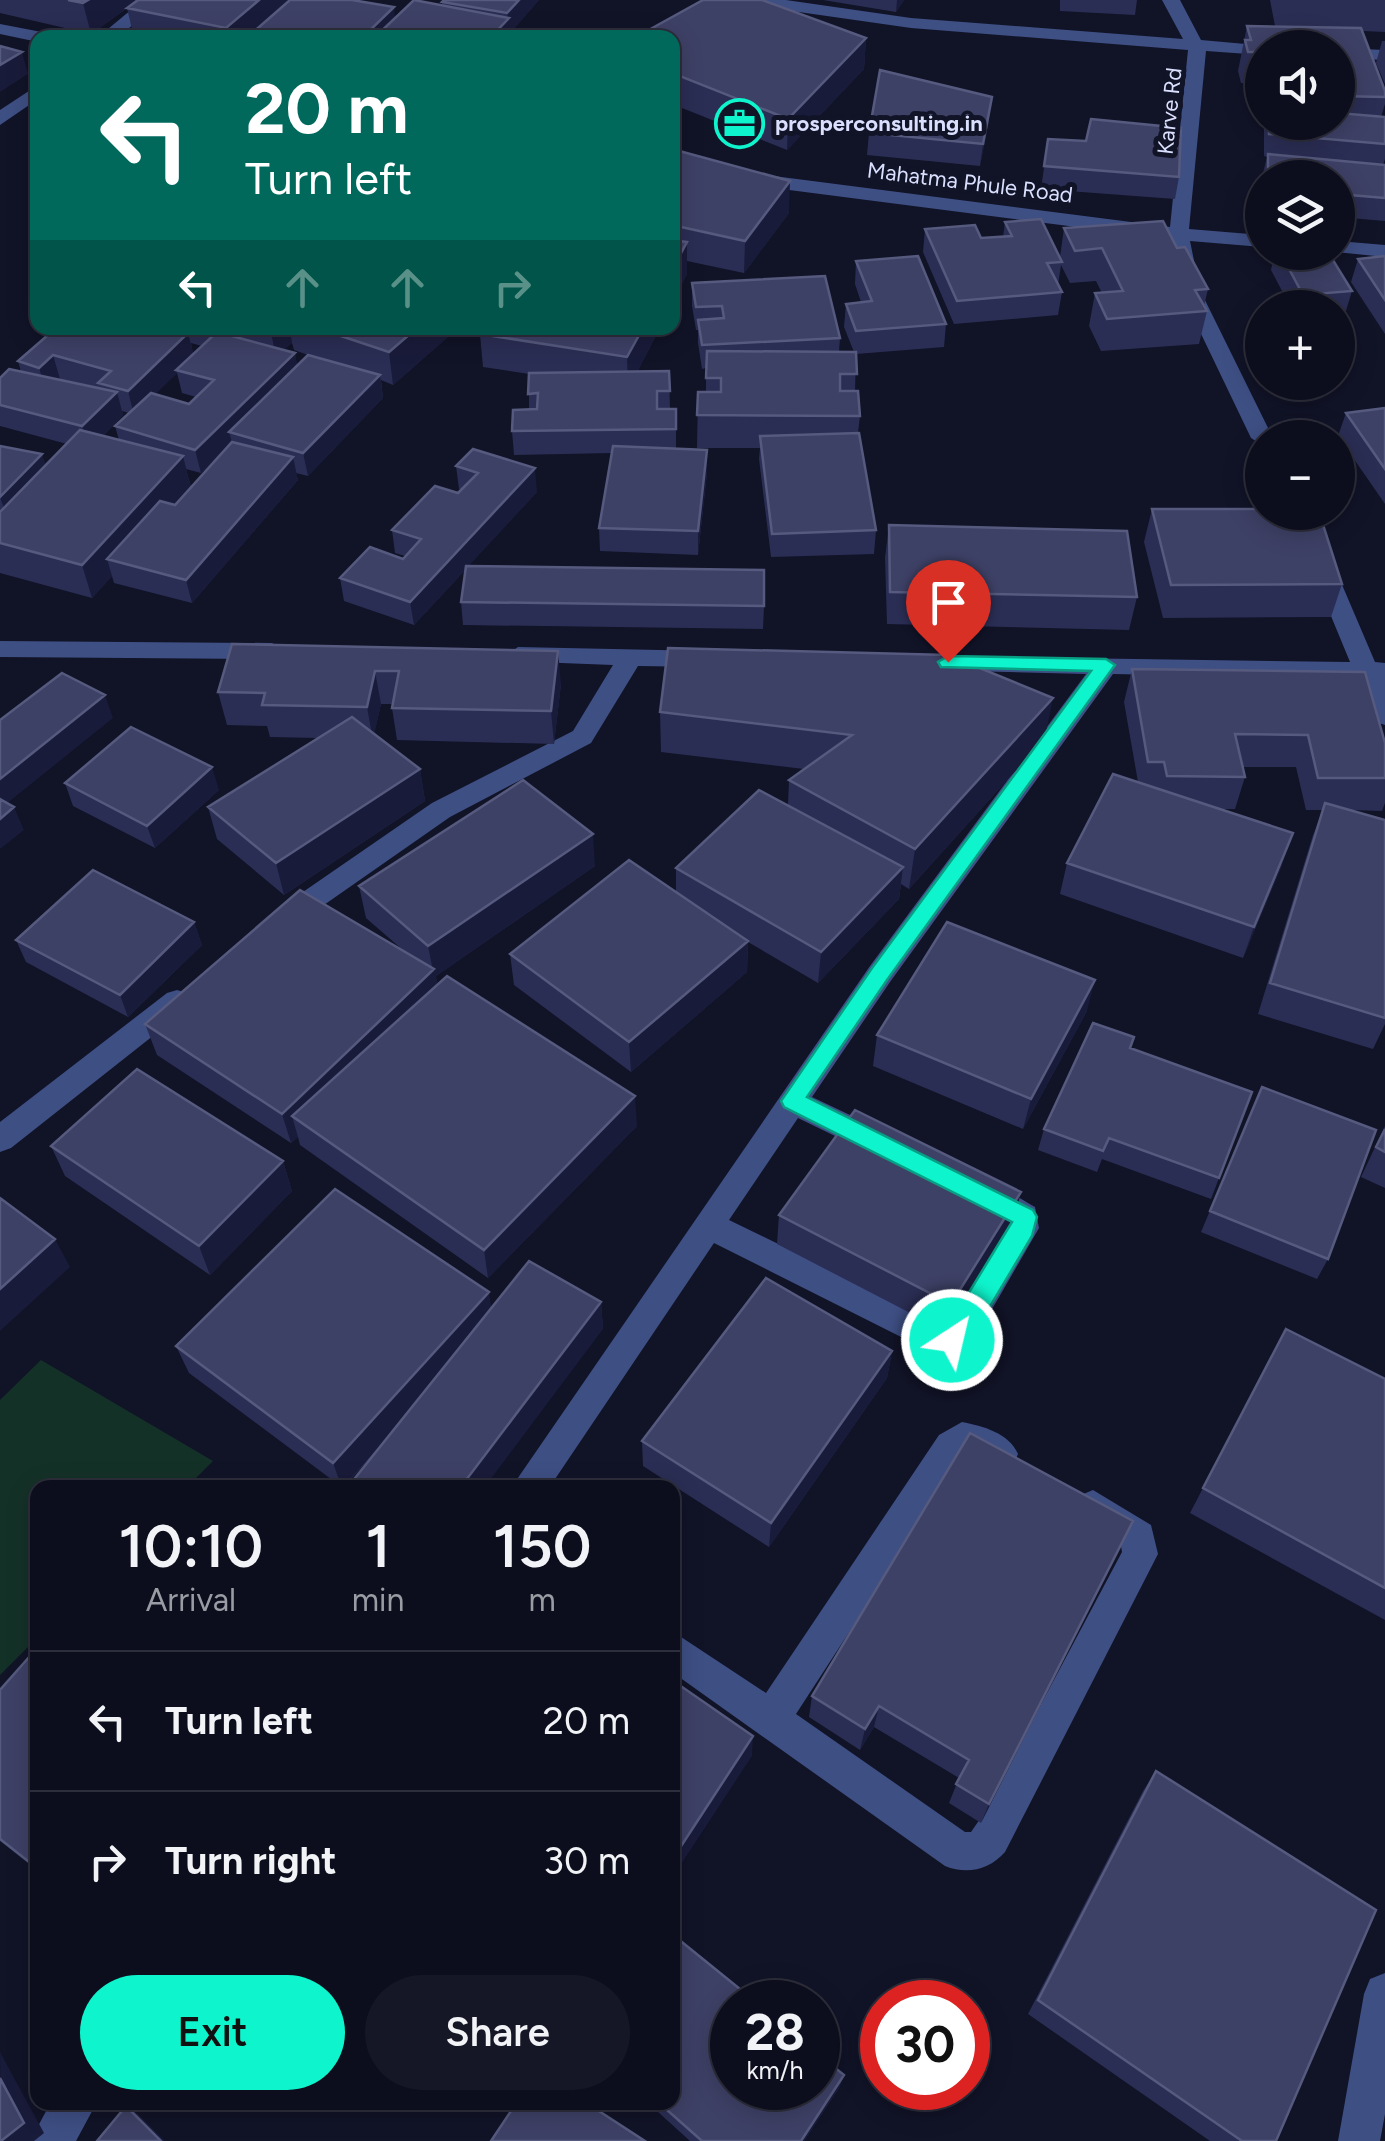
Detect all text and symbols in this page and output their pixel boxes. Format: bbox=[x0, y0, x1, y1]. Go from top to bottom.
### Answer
map controls bbox=[1245, 30, 1355, 530]
button: sound bbox=[1245, 30, 1355, 140]
text: 20 m bbox=[245, 66, 409, 151]
street label: Karve Rd bbox=[1152, 66, 1187, 156]
icon: left bbox=[80, 70, 210, 200]
office icon: prosperconsulting.in bbox=[714, 97, 766, 149]
place label: prosperconsulting.in bbox=[775, 110, 983, 137]
text: Turn left bbox=[245, 151, 412, 205]
street label: Mahatma Phule Road bbox=[865, 156, 1074, 209]
button: layers bbox=[1245, 160, 1355, 270]
icon: left bbox=[170, 260, 225, 315]
icon: ahead bbox=[275, 260, 330, 315]
icon: ahead bbox=[380, 260, 435, 315]
icon: right bbox=[485, 260, 540, 315]
button: + bbox=[1245, 290, 1355, 400]
button: − bbox=[1245, 420, 1355, 530]
pin bbox=[906, 560, 991, 663]
icon: arrive bbox=[921, 575, 976, 630]
position arrow bbox=[900, 1288, 1004, 1392]
text: 10:10 bbox=[119, 1510, 263, 1582]
text: 1 bbox=[365, 1510, 391, 1582]
text: 150 bbox=[493, 1510, 591, 1582]
text: Arrival bbox=[146, 1581, 236, 1619]
text: min bbox=[352, 1581, 404, 1619]
text: m bbox=[529, 1581, 556, 1619]
icon: left bbox=[80, 1694, 135, 1749]
text: Turn left bbox=[165, 1698, 313, 1744]
text: 20 m bbox=[543, 1698, 630, 1744]
icon: right bbox=[80, 1834, 135, 1889]
text: Turn right bbox=[165, 1838, 337, 1884]
text: 30 m bbox=[543, 1838, 630, 1884]
button: Exit bbox=[80, 1975, 345, 2090]
button: Share bbox=[365, 1975, 630, 2090]
speed limit sign: 30 bbox=[860, 1980, 990, 2110]
text: 28 bbox=[745, 2002, 805, 2063]
text: km/h bbox=[746, 2055, 804, 2085]

